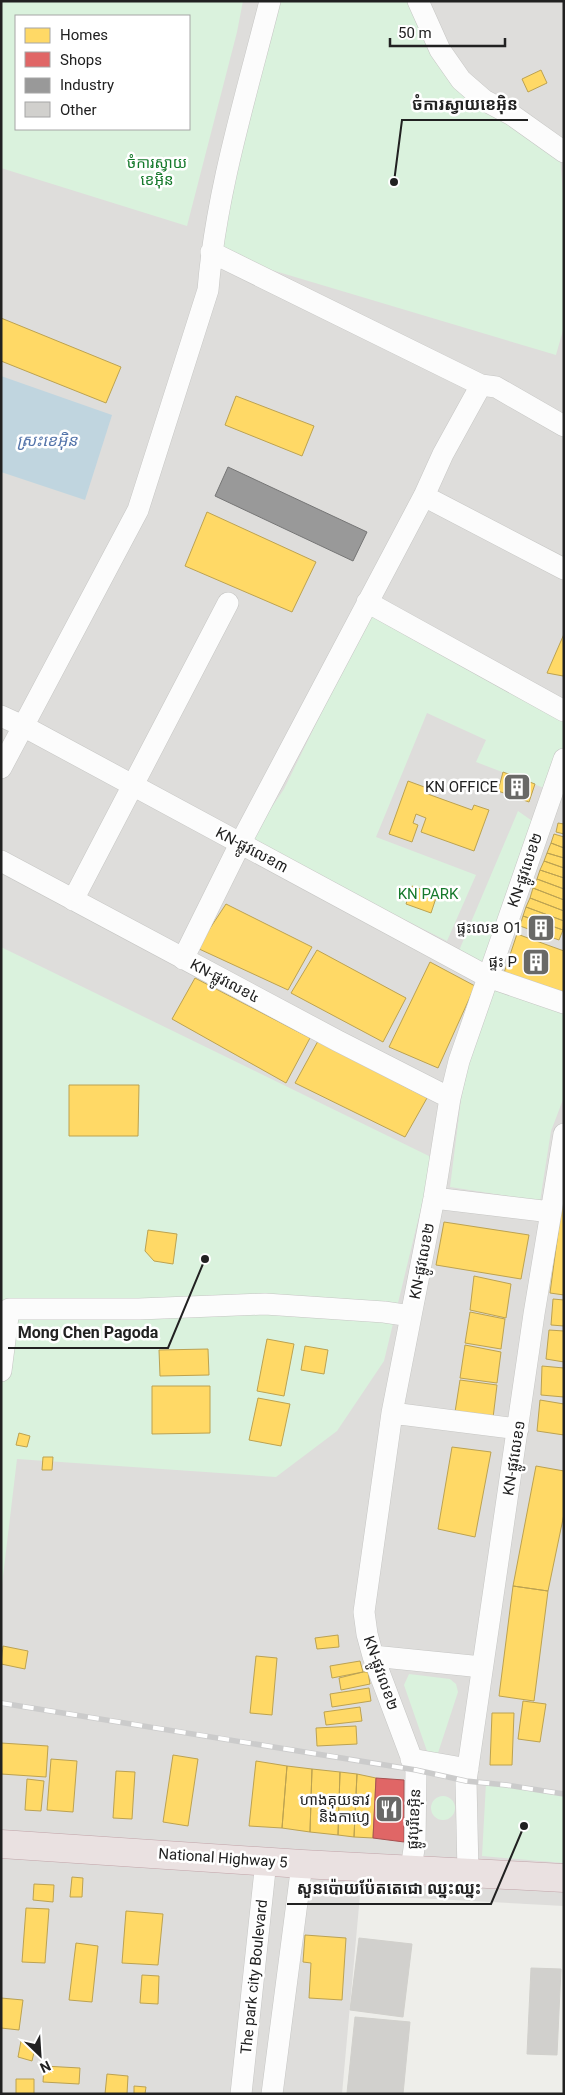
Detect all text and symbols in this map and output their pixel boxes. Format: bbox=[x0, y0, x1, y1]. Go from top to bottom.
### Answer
legend bbox=[15, 15, 190, 130]
scale bar bbox=[390, 15, 505, 47]
text: 50 m bbox=[398, 24, 432, 42]
text: Homes bbox=[60, 26, 108, 44]
text: Shops bbox=[60, 51, 102, 69]
text: Industry bbox=[60, 76, 114, 94]
callout: ចំការស្វាយខេអ៊ិន bbox=[402, 89, 528, 120]
text: ចំការស្វាយខេអ៊ិន bbox=[412, 93, 518, 115]
text: Other bbox=[60, 101, 97, 119]
park label: ចំការស្វាយ ខេអ៊ិន bbox=[127, 154, 187, 189]
water label: ស្រះខេអ៊ិន bbox=[17, 431, 78, 450]
building icon: KN OFFICE bbox=[502, 772, 532, 802]
place label: KN OFFICE bbox=[425, 778, 498, 796]
street label: KN-ផ្លូវលេខ៣ bbox=[211, 823, 291, 880]
street label: KN-ផ្លូវលេខ២ bbox=[504, 830, 550, 911]
park label: KN PARK bbox=[398, 885, 459, 903]
building icon: ផ្ទះលេខ O1 bbox=[526, 913, 556, 943]
place label: ផ្ទះលេខ O1 bbox=[456, 919, 522, 937]
building icon: ផ្ទះ P bbox=[521, 947, 551, 977]
place label: ផ្ទះ P bbox=[489, 953, 517, 971]
street label: KN-ផ្លូវលេខ៤ bbox=[185, 955, 263, 1011]
street label: KN-ផ្លូវលេខ២ bbox=[406, 1221, 443, 1302]
callout: Mong Chen Pagoda bbox=[8, 1317, 168, 1348]
text: Mong Chen Pagoda bbox=[18, 1323, 159, 1342]
street label: KN-ផ្លូវលេខ១ bbox=[499, 1419, 533, 1498]
street label: KN-ផ្លូវលេខ២ bbox=[356, 1633, 402, 1714]
street label: ផ្លូវបុរីខេអ៊ិន bbox=[403, 1788, 429, 1850]
place label: ហាងគុយទាវ និងកាហ្វេ bbox=[300, 1791, 370, 1826]
restaurant icon: ហាងគុយទាវ និងកាហ្វេ bbox=[374, 1794, 404, 1824]
street label: National Highway 5 bbox=[158, 1845, 288, 1871]
callout: សួនប៉ោយប៉ែតតេជោ ឈ្នះឈ្នះ bbox=[287, 1873, 491, 1904]
text: សួនប៉ោយប៉ែតតេជោ ឈ្នះឈ្នះ bbox=[297, 1878, 481, 1899]
street label: The park city Boulevard bbox=[237, 1899, 271, 2055]
north arrow bbox=[15, 2030, 65, 2080]
text: N bbox=[38, 2057, 53, 2076]

